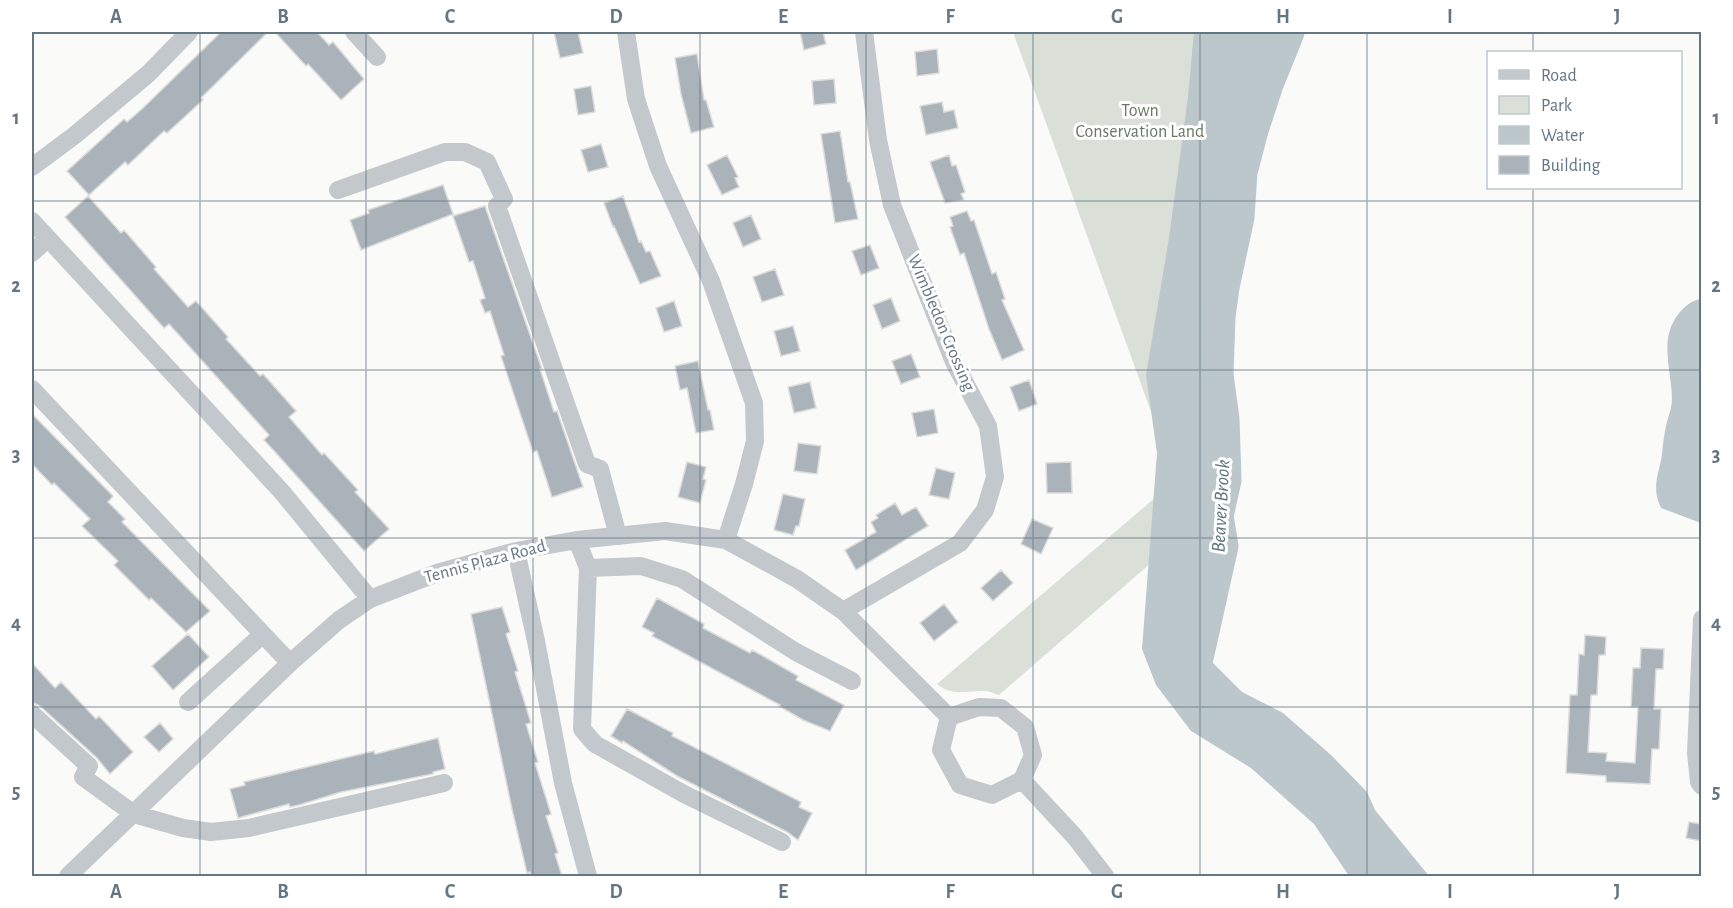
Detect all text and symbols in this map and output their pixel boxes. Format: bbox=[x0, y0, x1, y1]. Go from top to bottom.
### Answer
text: A bbox=[110, 7, 122, 27]
text: B bbox=[277, 7, 289, 27]
text: C bbox=[445, 7, 456, 27]
text: D bbox=[609, 7, 623, 27]
text: E bbox=[778, 7, 788, 27]
text: F bbox=[945, 7, 955, 27]
text: G bbox=[1111, 7, 1123, 27]
text: H bbox=[1276, 7, 1290, 27]
text: I bbox=[1447, 7, 1453, 27]
text: J bbox=[1614, 7, 1620, 27]
legend bbox=[1487, 51, 1682, 189]
text: Road bbox=[1541, 67, 1577, 85]
text: Park bbox=[1541, 97, 1573, 115]
park label: Town Conservation Land bbox=[1076, 102, 1204, 141]
text: 1 bbox=[12, 108, 20, 128]
text: 1 bbox=[1712, 108, 1720, 128]
text: Water bbox=[1541, 127, 1584, 145]
text: Building bbox=[1541, 157, 1601, 175]
street label: Wimbledon Crossing bbox=[904, 252, 978, 394]
text: 2 bbox=[11, 276, 21, 296]
text: 2 bbox=[1711, 276, 1721, 296]
text: 3 bbox=[12, 445, 20, 465]
text: 3 bbox=[1712, 445, 1720, 465]
water label: Beaver Brook bbox=[1209, 459, 1233, 553]
street label: Tennis Plaza Road bbox=[422, 537, 548, 587]
text: 4 bbox=[11, 613, 21, 633]
text: 4 bbox=[1711, 613, 1721, 633]
text: 5 bbox=[12, 782, 20, 802]
text: 5 bbox=[1712, 782, 1720, 802]
text: A bbox=[110, 882, 122, 902]
text: B bbox=[277, 882, 289, 902]
text: C bbox=[445, 882, 456, 902]
text: D bbox=[609, 882, 623, 902]
text: E bbox=[778, 882, 788, 902]
text: F bbox=[945, 882, 955, 902]
text: G bbox=[1111, 882, 1123, 902]
text: H bbox=[1276, 882, 1290, 902]
text: I bbox=[1447, 882, 1453, 902]
text: J bbox=[1614, 882, 1620, 902]

